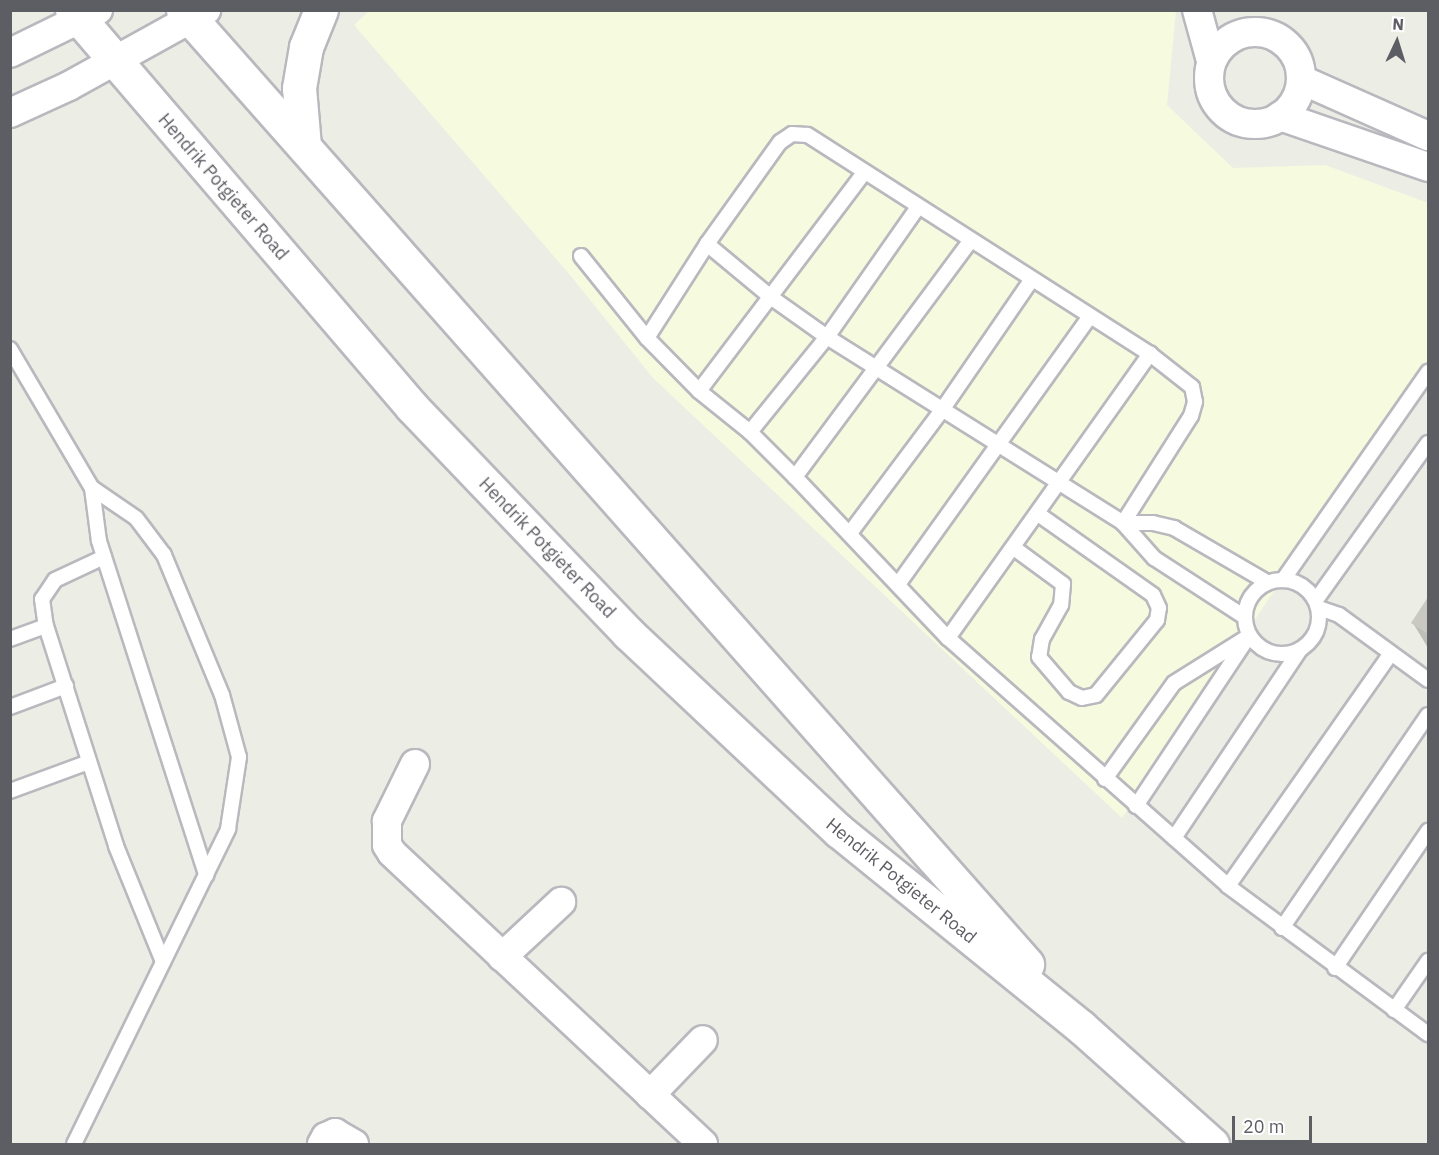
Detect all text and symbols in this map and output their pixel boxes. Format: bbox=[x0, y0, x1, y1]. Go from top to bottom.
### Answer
north arrow bbox=[1367, 12, 1427, 72]
text: N bbox=[1392, 14, 1405, 34]
street label: Hendrik Potgieter Road bbox=[153, 109, 293, 265]
street label: Hendrik Potgieter Road bbox=[474, 473, 620, 623]
street label: Hendrik Potgieter Road bbox=[821, 814, 981, 948]
scale bar bbox=[1235, 1104, 1314, 1142]
text: 20 m bbox=[1243, 1115, 1285, 1138]

